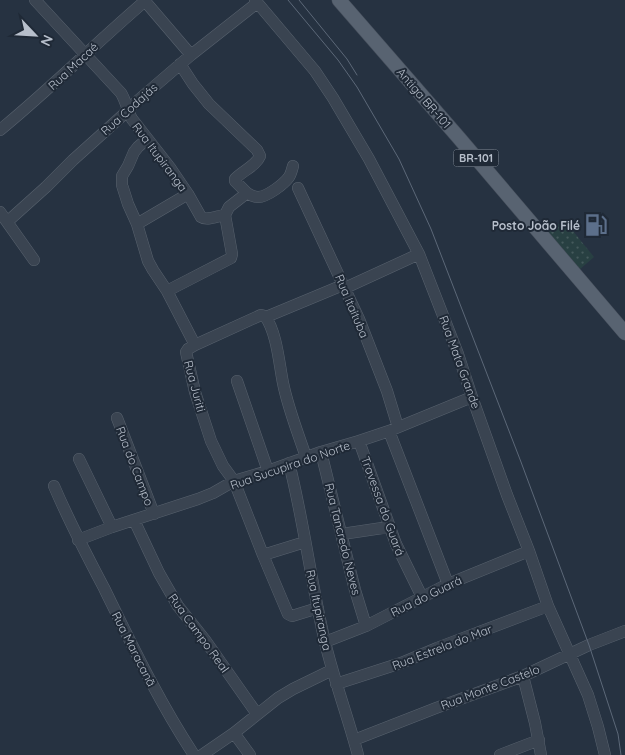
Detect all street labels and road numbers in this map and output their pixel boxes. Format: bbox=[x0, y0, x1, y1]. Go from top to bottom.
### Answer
street label: Rua Macaé bbox=[45, 39, 101, 93]
street label: Antiga BR-101 bbox=[394, 65, 454, 131]
street label: Rua Codajás bbox=[98, 79, 161, 138]
street label: Rua Itupiranga bbox=[129, 120, 191, 194]
road number: BR-101 bbox=[454, 150, 498, 167]
street label: Rua Itaituba bbox=[332, 272, 372, 340]
street label: Rua Mata Grande bbox=[436, 313, 484, 411]
street label: Rua Juriti bbox=[181, 359, 209, 413]
street label: Rua do Campo bbox=[113, 424, 157, 508]
street label: Rua Sucupira do Norte bbox=[228, 437, 352, 493]
street label: Travessa do Guará bbox=[358, 454, 408, 558]
street label: Rua Tancredo Neves bbox=[322, 481, 364, 597]
street label: Rua Itupiranga bbox=[303, 568, 335, 652]
street label: Rua do Guará bbox=[388, 572, 464, 620]
street label: Rua Campo Real bbox=[165, 591, 233, 675]
street label: Rua Maracanã bbox=[109, 609, 159, 689]
street label: Rua Estrela do Mar bbox=[390, 621, 494, 673]
street label: Rua Monte Castelo bbox=[438, 661, 542, 713]

